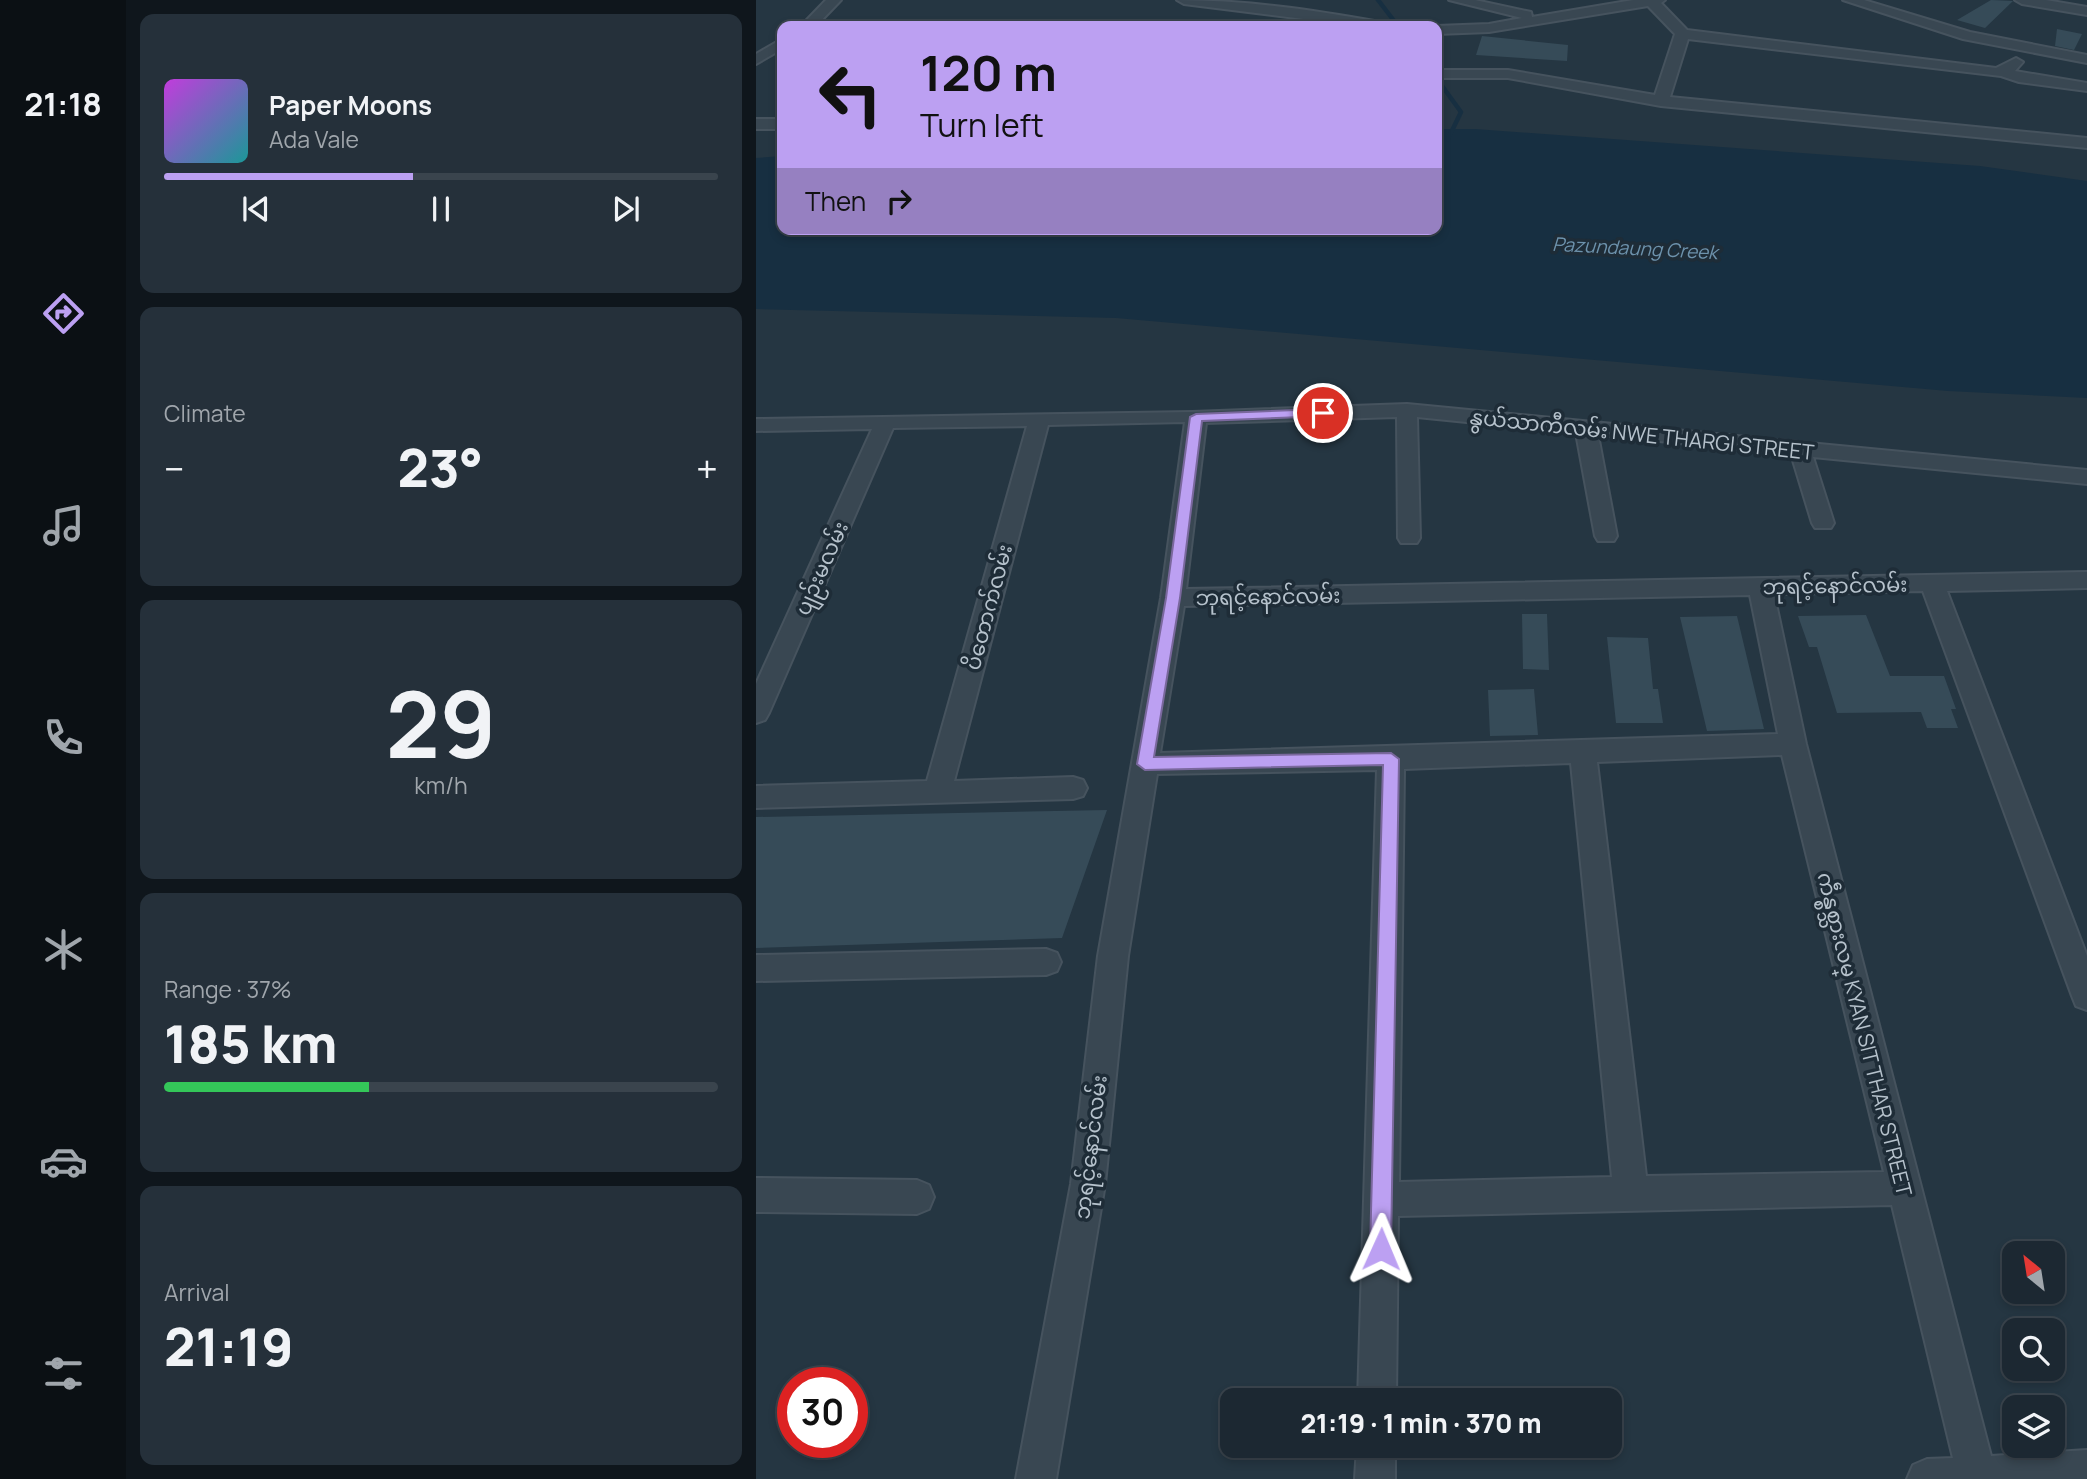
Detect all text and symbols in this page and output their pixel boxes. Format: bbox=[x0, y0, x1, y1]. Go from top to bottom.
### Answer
text: 120 m bbox=[920, 39, 1057, 106]
icon: left bbox=[805, 49, 896, 140]
text: 21:18 bbox=[24, 82, 102, 126]
text: Paper Moons bbox=[269, 87, 432, 123]
text: Turn left bbox=[920, 103, 1044, 147]
text: Ada Vale bbox=[269, 123, 359, 155]
icon: right bbox=[880, 182, 918, 220]
text: Then bbox=[805, 183, 866, 219]
icon: previous bbox=[237, 190, 275, 228]
icon: pause bbox=[422, 190, 460, 228]
icon: next bbox=[607, 190, 645, 228]
water label: Pazundaung Creek bbox=[1552, 231, 1721, 265]
icon: directions bbox=[39, 289, 88, 338]
pin bbox=[1293, 383, 1353, 443]
icon: arrive bbox=[1304, 394, 1342, 432]
text: Climate bbox=[164, 397, 246, 429]
street label: နွယ်သာကီလမ်း NWE THARGI STREET bbox=[1468, 401, 1816, 469]
text: 23° bbox=[398, 432, 483, 503]
text: − bbox=[164, 442, 185, 494]
text: + bbox=[696, 442, 718, 494]
icon: music bbox=[39, 501, 88, 550]
street label: ပျဉ်းမလမ်း bbox=[787, 516, 859, 621]
street label: ပိတောက်လမ်း bbox=[957, 541, 1018, 673]
street label: ဘုရင့်နောင်လမ်း bbox=[1762, 569, 1908, 604]
street label: ဘုရင့်နောင်လမ်း bbox=[1195, 580, 1341, 615]
text: 29 bbox=[386, 661, 496, 785]
icon: phone bbox=[39, 713, 88, 762]
text: km/h bbox=[414, 769, 468, 801]
street label: ကဵန္စစ္သားလမ္ KYAN SIT THAR STREET bbox=[1807, 869, 1920, 1200]
icon: climate bbox=[39, 925, 88, 974]
text: Range · 37% bbox=[164, 973, 291, 1005]
text: 185 km bbox=[164, 1008, 337, 1079]
street label: ဘုရင့်နောင်လမ်း bbox=[1066, 1073, 1117, 1221]
icon: car bbox=[39, 1137, 88, 1186]
position arrow bbox=[1344, 1212, 1418, 1286]
north arrow bbox=[2002, 1241, 2065, 1304]
map controls bbox=[2002, 1241, 2065, 1458]
text: Arrival bbox=[164, 1276, 230, 1308]
text: 21:19 bbox=[164, 1311, 294, 1382]
button: search bbox=[2002, 1318, 2065, 1381]
icon: filters bbox=[39, 1349, 88, 1398]
speed limit sign: 30 bbox=[777, 1367, 868, 1458]
button: layers bbox=[2002, 1395, 2065, 1458]
text: 21:19 · 1 min · 370 m bbox=[1300, 1405, 1542, 1441]

